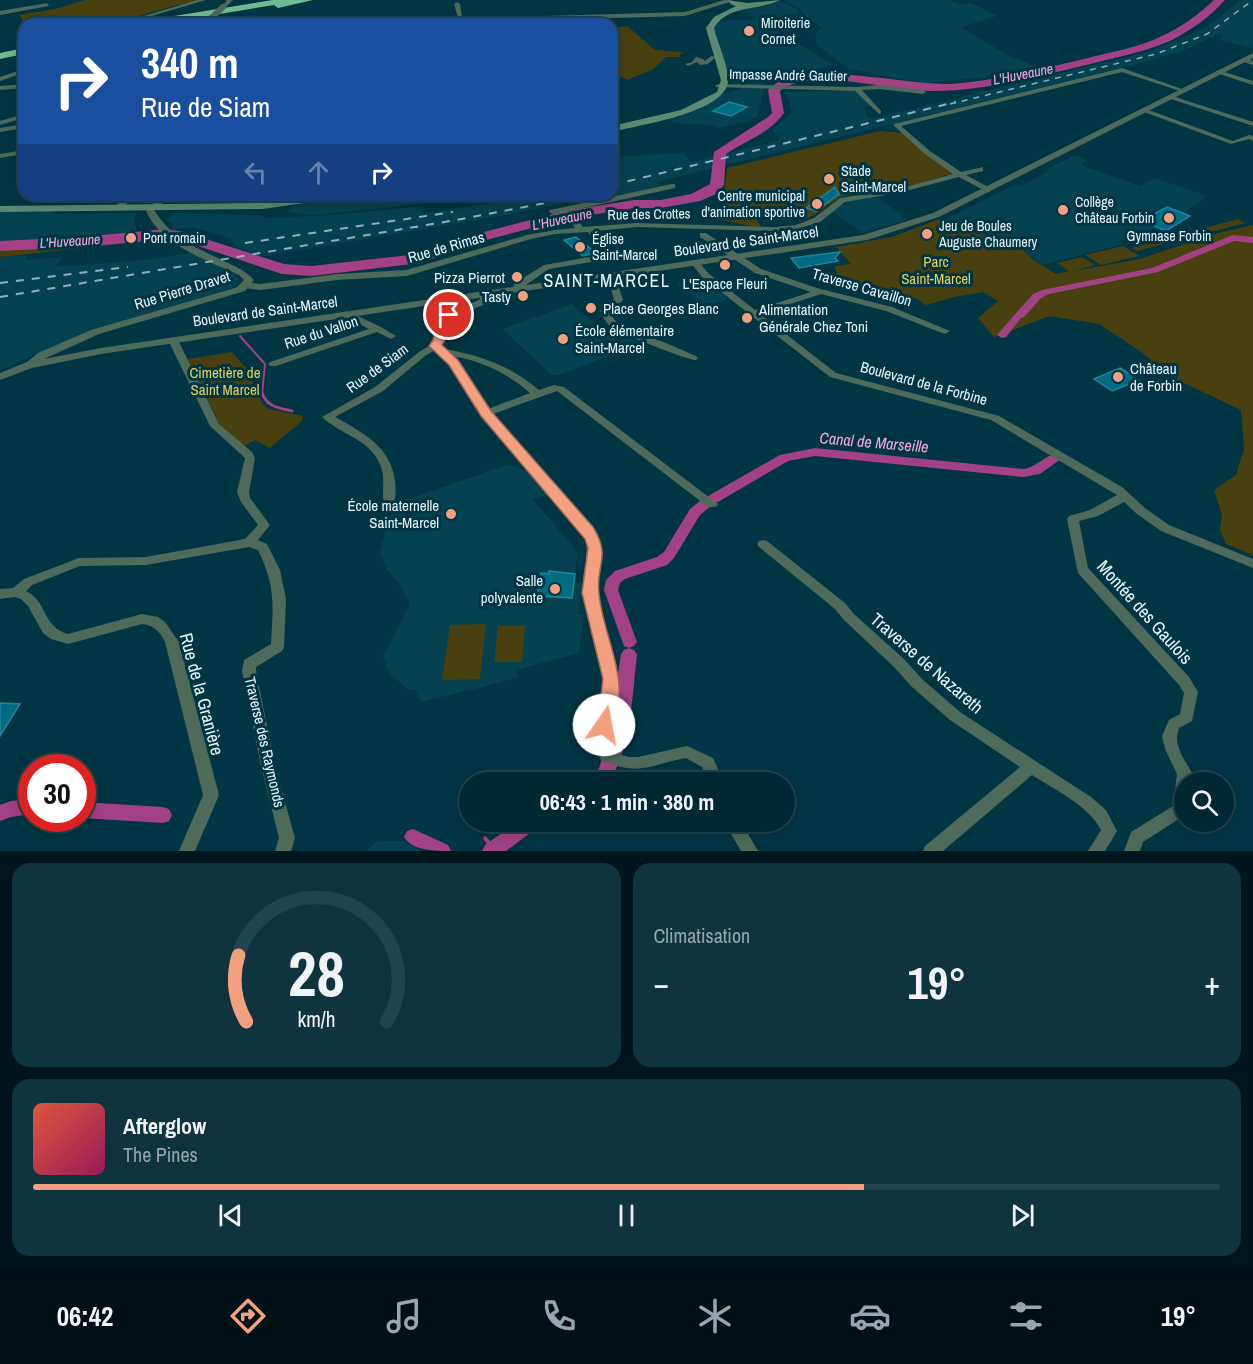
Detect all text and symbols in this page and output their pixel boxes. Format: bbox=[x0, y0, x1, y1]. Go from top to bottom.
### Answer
place label: Miroiterie Cornet bbox=[761, 14, 810, 48]
marker: Miroiterie Cornet bbox=[742, 24, 756, 38]
text: 340 m bbox=[141, 35, 239, 91]
icon: right bbox=[42, 42, 120, 120]
water label: L'Huveaune bbox=[991, 59, 1055, 89]
street label: Impasse André Gautier bbox=[729, 65, 847, 85]
text: Rue de Siam bbox=[141, 89, 270, 125]
icon: left bbox=[239, 156, 272, 189]
icon: ahead bbox=[302, 156, 335, 189]
icon: right bbox=[365, 156, 398, 189]
place label: Stade Saint-Marcel bbox=[841, 162, 906, 196]
marker: Stade Saint-Marcel bbox=[822, 172, 836, 186]
place label: Centre municipal d'animation sportive bbox=[701, 187, 805, 221]
place label: Collège Château Forbin bbox=[1075, 193, 1154, 227]
marker: Centre municipal d'animation sportive bbox=[810, 197, 824, 211]
marker: Collège Château Forbin bbox=[1056, 203, 1070, 217]
water label: L'Huveaune bbox=[530, 204, 594, 234]
street label: Rue des Crottes bbox=[607, 204, 691, 224]
marker: Gymnase Forbin bbox=[1162, 211, 1176, 225]
place label: Jeu de Boules Auguste Chaumery bbox=[938, 217, 1038, 251]
street label: Boulevard de Saint-Marcel bbox=[672, 220, 820, 262]
street label: Rue de Rimas bbox=[405, 226, 487, 268]
marker: Jeu de Boules Auguste Chaumery bbox=[920, 227, 934, 241]
place label: Gymnase Forbin bbox=[1127, 227, 1211, 245]
place label: Pont romain bbox=[143, 229, 206, 247]
water label: L'Huveaune bbox=[39, 230, 101, 252]
place label: Église Saint-Marcel bbox=[592, 230, 657, 264]
marker: Pont romain bbox=[124, 231, 138, 245]
marker: Église Saint-Marcel bbox=[573, 240, 587, 254]
park label: Parc Saint-Marcel bbox=[901, 251, 971, 289]
marker: L'Espace Fleuri bbox=[718, 258, 732, 272]
street label: Traverse Cavaillon bbox=[810, 263, 914, 311]
street label: Rue Pierre Dravet bbox=[132, 265, 233, 315]
place label: Pizza Pierrot bbox=[434, 267, 506, 288]
district label: SAINT-MARCEL bbox=[543, 268, 671, 293]
marker: Pizza Pierrot bbox=[510, 270, 524, 284]
place label: L'Espace Fleuri bbox=[682, 273, 768, 294]
place label: Tasty bbox=[482, 286, 512, 307]
pin bbox=[423, 289, 474, 340]
marker: Tasty bbox=[516, 289, 530, 303]
street label: Boulevard de Saint-Marcel bbox=[191, 290, 339, 332]
icon: arrive bbox=[432, 298, 465, 331]
place label: Place Georges Blanc bbox=[603, 298, 719, 319]
place label: Alimentation Générale Chez Toni bbox=[758, 299, 868, 337]
marker: Place Georges Blanc bbox=[584, 301, 598, 315]
street label: Rue du Vallon bbox=[281, 310, 361, 354]
marker: Alimentation Générale Chez Toni bbox=[740, 311, 754, 325]
place label: École élémentaire Saint-Marcel bbox=[575, 320, 674, 358]
marker: École élémentaire Saint-Marcel bbox=[556, 332, 570, 346]
street label: Rue de Siam bbox=[342, 338, 412, 398]
street label: Boulevard de la Forbine bbox=[858, 356, 990, 410]
place label: Château de Forbin bbox=[1130, 358, 1182, 396]
park label: Cimetière de Saint Marcel bbox=[189, 362, 261, 400]
marker: Château de Forbin bbox=[1111, 370, 1125, 384]
water label: Canal de Marseille bbox=[819, 426, 929, 458]
place label: École maternelle Saint-Marcel bbox=[347, 495, 439, 533]
marker: École maternelle Saint-Marcel bbox=[444, 507, 458, 521]
street label: Montée des Gaulois bbox=[1092, 555, 1198, 669]
place label: Salle polyvalente bbox=[481, 570, 543, 608]
marker: Salle polyvalente bbox=[548, 582, 562, 596]
street label: Traverse de Nazareth bbox=[865, 607, 989, 719]
street label: Rue de la Granière bbox=[174, 630, 230, 758]
street label: Traverse des Raymonds bbox=[240, 675, 290, 809]
position arrow bbox=[572, 693, 636, 757]
speed limit sign: 30 bbox=[18, 754, 96, 832]
map controls bbox=[1174, 772, 1234, 832]
button: search bbox=[1174, 772, 1234, 832]
text: 06:43 · 1 min · 380 m bbox=[540, 787, 714, 817]
text: Climatisation bbox=[654, 922, 750, 949]
text: 28 bbox=[288, 931, 345, 1015]
text: 19° bbox=[907, 952, 966, 1013]
text: − bbox=[654, 961, 669, 1005]
text: + bbox=[1204, 961, 1220, 1005]
text: km/h bbox=[297, 1005, 335, 1034]
text: Afterglow bbox=[123, 1111, 206, 1141]
text: The Pines bbox=[123, 1141, 198, 1168]
icon: previous bbox=[214, 1199, 247, 1232]
icon: pause bbox=[610, 1199, 643, 1232]
icon: next bbox=[1006, 1199, 1039, 1232]
icon: directions bbox=[227, 1295, 269, 1337]
icon: music bbox=[383, 1295, 425, 1337]
icon: phone bbox=[538, 1295, 580, 1337]
icon: climate bbox=[694, 1295, 736, 1337]
icon: car bbox=[849, 1295, 891, 1337]
icon: filters bbox=[1005, 1295, 1047, 1337]
text: 06:42 bbox=[57, 1298, 113, 1334]
text: 19° bbox=[1161, 1298, 1196, 1334]

